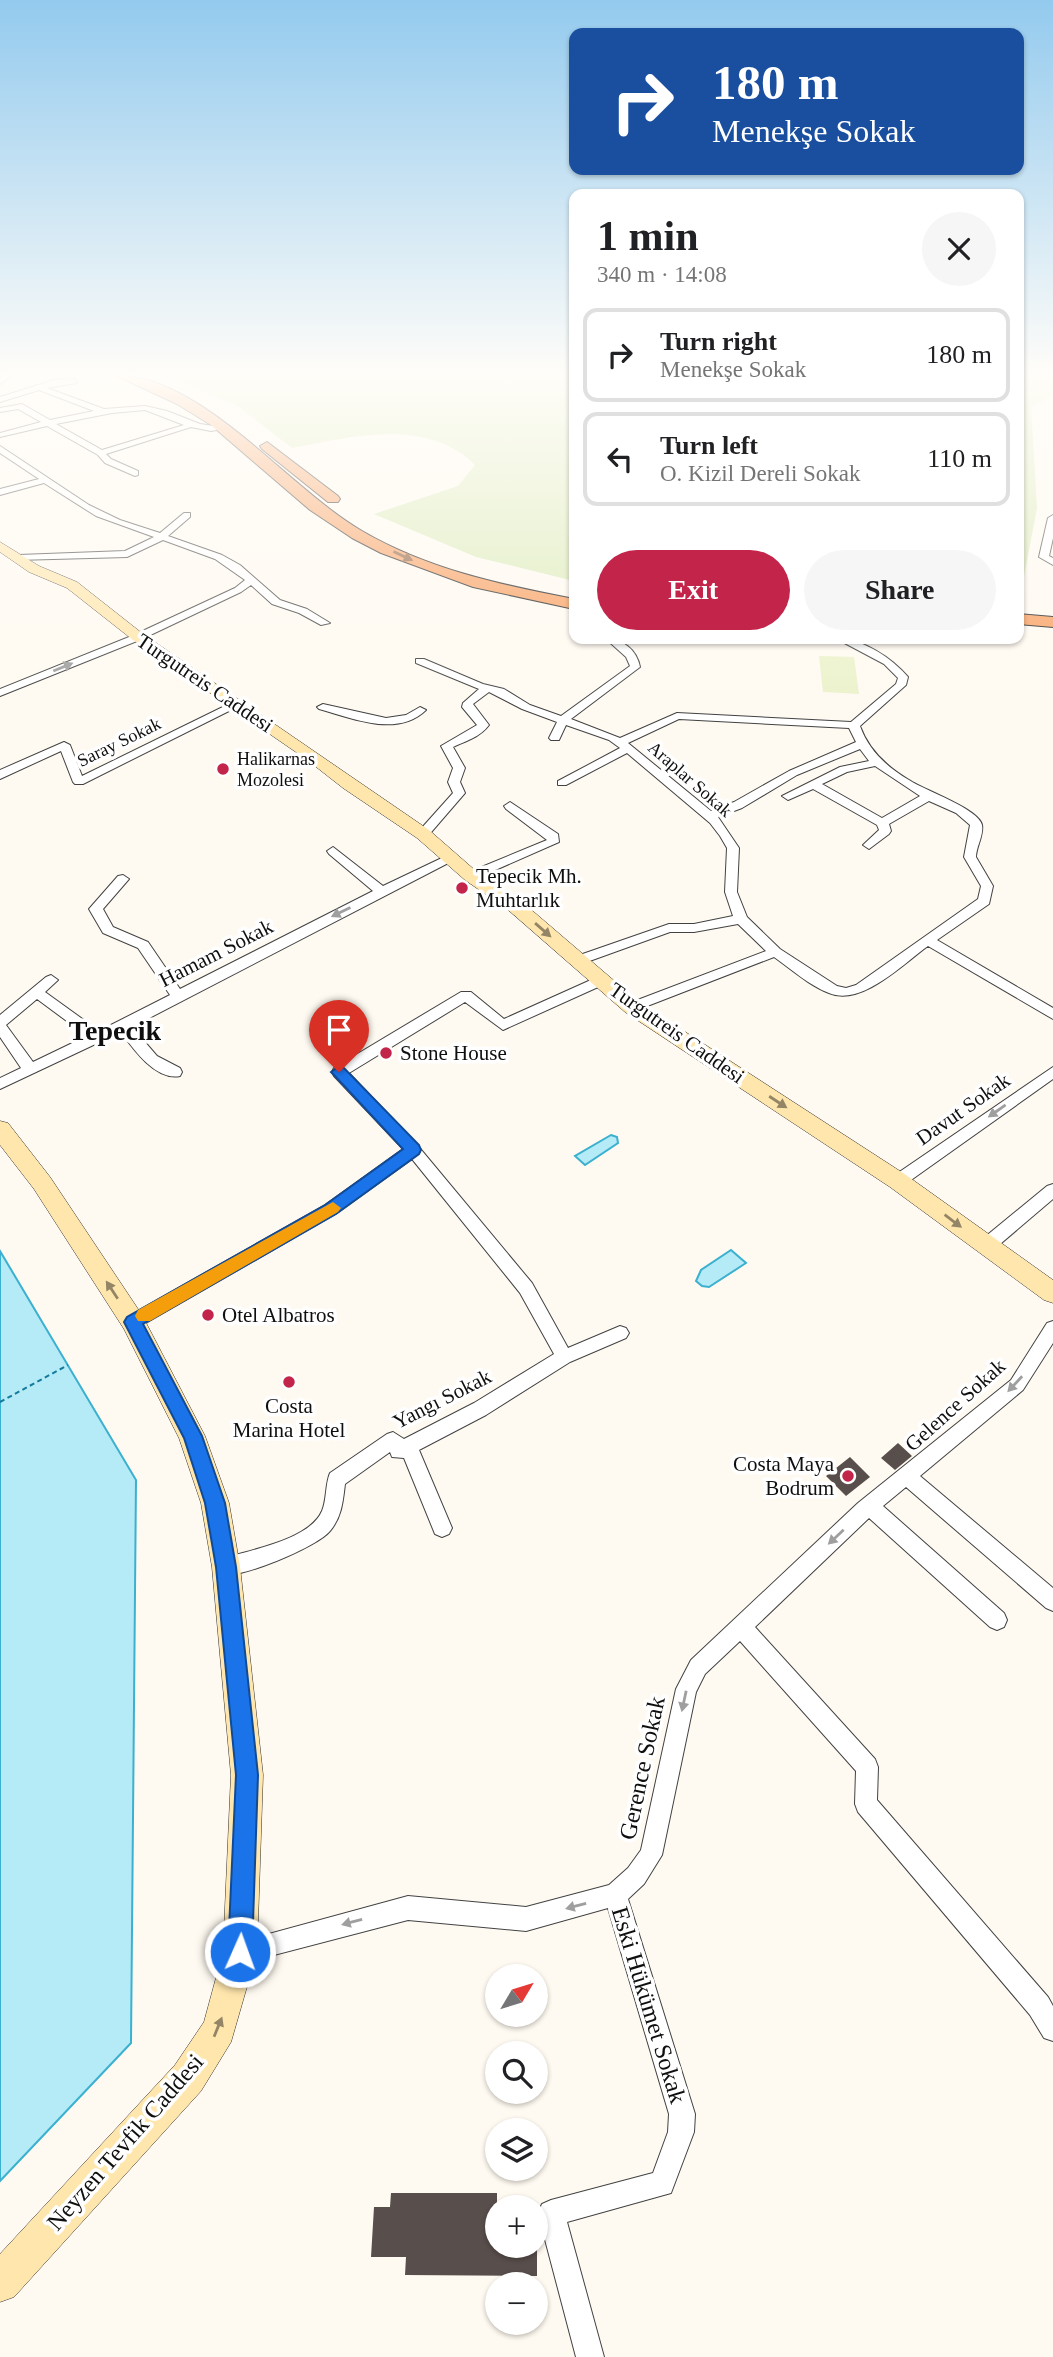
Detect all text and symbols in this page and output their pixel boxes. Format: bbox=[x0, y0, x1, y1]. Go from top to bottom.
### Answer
text: 180 m bbox=[712, 55, 839, 110]
icon: right bbox=[597, 56, 688, 147]
text: Menekşe Sokak bbox=[712, 113, 916, 149]
button: close bbox=[922, 212, 996, 286]
text: 1 min bbox=[597, 213, 699, 259]
text: 340 m · 14:08 bbox=[597, 262, 727, 287]
text: Turn right bbox=[660, 327, 777, 356]
icon: right bbox=[601, 336, 639, 374]
text: 180 m bbox=[926, 340, 992, 369]
text: Menekşe Sokak bbox=[660, 357, 806, 382]
text: Turn left bbox=[660, 431, 758, 460]
icon: left bbox=[601, 440, 639, 478]
text: 110 m bbox=[927, 444, 992, 473]
text: O. Kizil Dereli Sokak bbox=[660, 461, 861, 486]
one-way arrow bbox=[393, 550, 413, 562]
button: Exit bbox=[597, 550, 790, 630]
button: Share bbox=[804, 550, 996, 630]
street label: Turgutreis Caddesi bbox=[132, 629, 278, 738]
one-way arrow bbox=[53, 662, 74, 673]
street label: Saray Sokak bbox=[74, 713, 164, 771]
street label: Araplar Sokak bbox=[644, 737, 736, 821]
place label: Halikarnas Mozolesi bbox=[237, 749, 315, 790]
marker: Halikarnas Mozolesi bbox=[215, 761, 231, 777]
place label: Tepecik Mh. Muhtarlık bbox=[476, 864, 582, 912]
marker: Tepecik Mh. Muhtarlık bbox=[454, 880, 470, 896]
one-way arrow bbox=[331, 906, 351, 917]
street label: Hamam Sokak bbox=[155, 914, 277, 992]
one-way arrow bbox=[534, 922, 552, 938]
street label: Turgutreis Caddesi bbox=[605, 977, 749, 1089]
pin bbox=[309, 1000, 369, 1072]
icon: arrive bbox=[320, 1011, 358, 1049]
district label: Tepecik bbox=[69, 1015, 162, 1046]
place label: Stone House bbox=[400, 1041, 507, 1065]
marker: Stone House bbox=[378, 1045, 394, 1061]
street label: Davut Sokak bbox=[911, 1068, 1015, 1150]
one-way arrow bbox=[769, 1096, 788, 1109]
one-way arrow bbox=[988, 1104, 1006, 1118]
one-way arrow bbox=[944, 1214, 962, 1228]
one-way arrow bbox=[105, 1281, 119, 1299]
place label: Otel Albatros bbox=[222, 1303, 335, 1327]
marker: Otel Albatros bbox=[200, 1307, 216, 1323]
street label: Gelence Sokak bbox=[900, 1353, 1010, 1456]
street label: Yangı Sokak bbox=[389, 1364, 496, 1434]
marker: Costa Marina Hotel bbox=[281, 1374, 297, 1390]
one-way arrow bbox=[1007, 1376, 1023, 1393]
place label: Costa Marina Hotel bbox=[233, 1394, 345, 1442]
place label: Costa Maya Bodrum bbox=[733, 1452, 835, 1500]
marker: Costa Maya Bodrum bbox=[840, 1468, 856, 1484]
one-way arrow bbox=[828, 1528, 845, 1545]
one-way arrow bbox=[678, 1690, 689, 1712]
street label: Gerence Sokak bbox=[614, 1694, 670, 1842]
one-way arrow bbox=[565, 1901, 586, 1911]
street label: Eski Hükümet Sokak bbox=[607, 1904, 691, 2106]
position arrow bbox=[203, 1915, 277, 1989]
one-way arrow bbox=[341, 1917, 363, 1928]
north arrow bbox=[485, 1964, 548, 2026]
map controls bbox=[485, 1964, 548, 2335]
one-way arrow bbox=[213, 2016, 224, 2037]
button: search bbox=[485, 2041, 548, 2104]
street label: Neyzen Tevfik Caddesi bbox=[42, 2049, 209, 2235]
button: layers bbox=[485, 2118, 548, 2181]
button: + bbox=[485, 2195, 548, 2258]
button: − bbox=[485, 2272, 548, 2335]

